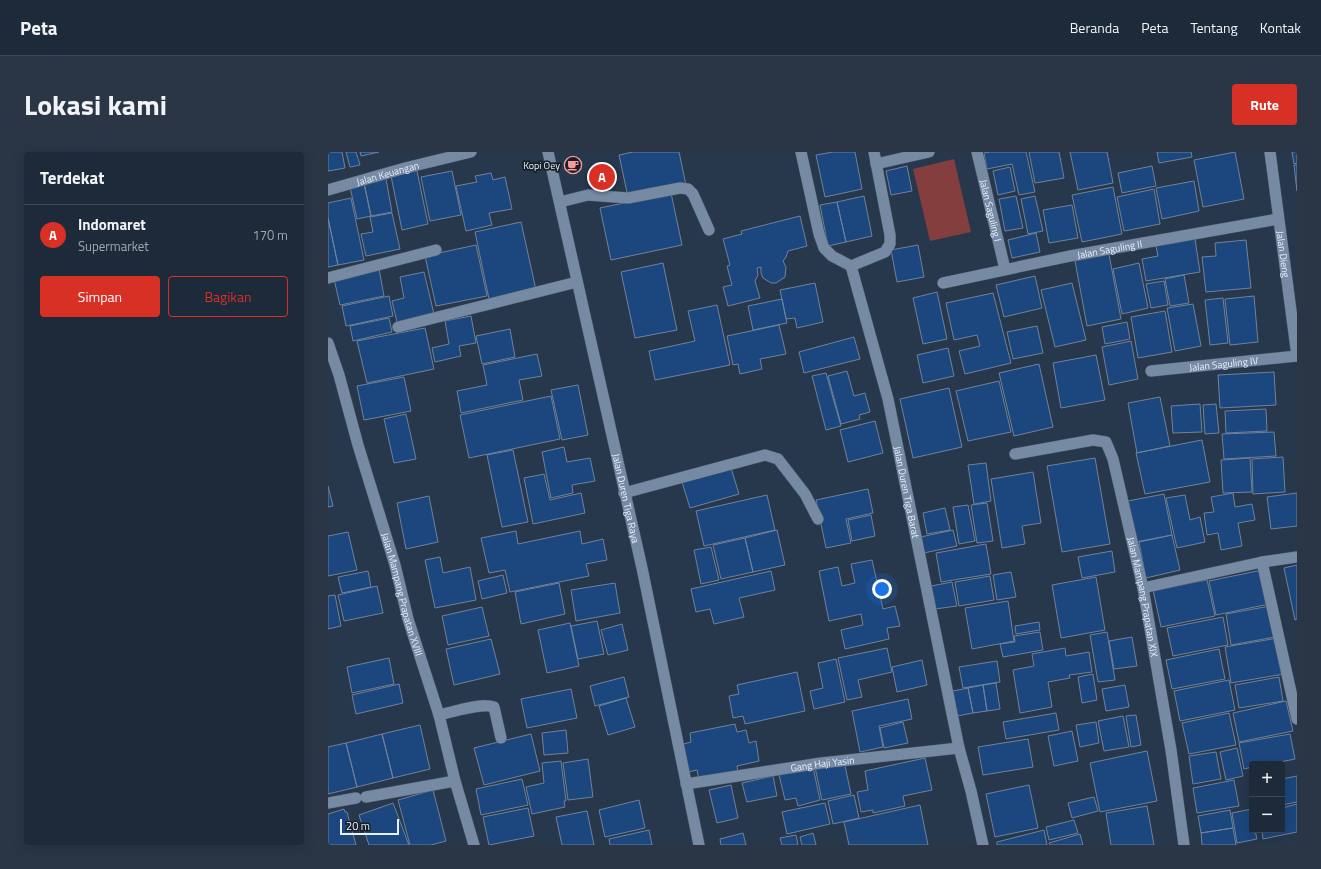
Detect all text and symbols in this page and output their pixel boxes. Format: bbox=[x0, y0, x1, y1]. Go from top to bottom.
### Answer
text: Peta bbox=[20, 13, 58, 42]
text: Beranda bbox=[1070, 17, 1119, 38]
text: Peta bbox=[1141, 17, 1168, 38]
text: Tentang bbox=[1190, 17, 1238, 38]
text: Kontak bbox=[1260, 17, 1301, 38]
text: Lokasi kami bbox=[24, 83, 167, 126]
button: Rute bbox=[1232, 84, 1297, 125]
cafe icon: Kopi Oey bbox=[563, 155, 583, 175]
street label: Jalan Keuangan bbox=[354, 157, 421, 189]
place label: Kopi Oey bbox=[523, 158, 560, 173]
pin: A bbox=[589, 162, 615, 192]
text: Terdekat bbox=[40, 165, 104, 191]
street label: Jalan Saguling I bbox=[976, 178, 1006, 243]
text: Indomaret bbox=[78, 213, 146, 236]
text: A bbox=[49, 225, 57, 245]
text: 170 m bbox=[252, 225, 288, 245]
street label: Jalan Dieng bbox=[1273, 230, 1294, 278]
text: Supermarket bbox=[78, 236, 149, 256]
street label: Jalan Saguling II bbox=[1076, 236, 1143, 262]
button: Simpan bbox=[40, 276, 160, 317]
button: Bagikan bbox=[168, 276, 288, 317]
street label: Jalan Saguling IV bbox=[1188, 353, 1259, 375]
street label: Jalan Duren Tiga Barat bbox=[890, 445, 924, 540]
street label: Jalan Duren Tiga Raya bbox=[609, 452, 644, 544]
street label: Jalan Mampang Prapatan XVIII bbox=[378, 531, 427, 658]
street label: Jalan Mampang Prapatan XIX bbox=[1124, 535, 1162, 658]
your location bbox=[872, 579, 892, 599]
street label: Gang Haji Yasin bbox=[789, 752, 855, 775]
map controls bbox=[1249, 761, 1285, 833]
button: + bbox=[1249, 761, 1285, 797]
button: − bbox=[1249, 797, 1285, 833]
scale bar bbox=[340, 817, 399, 836]
text: 20 m bbox=[346, 818, 370, 834]

